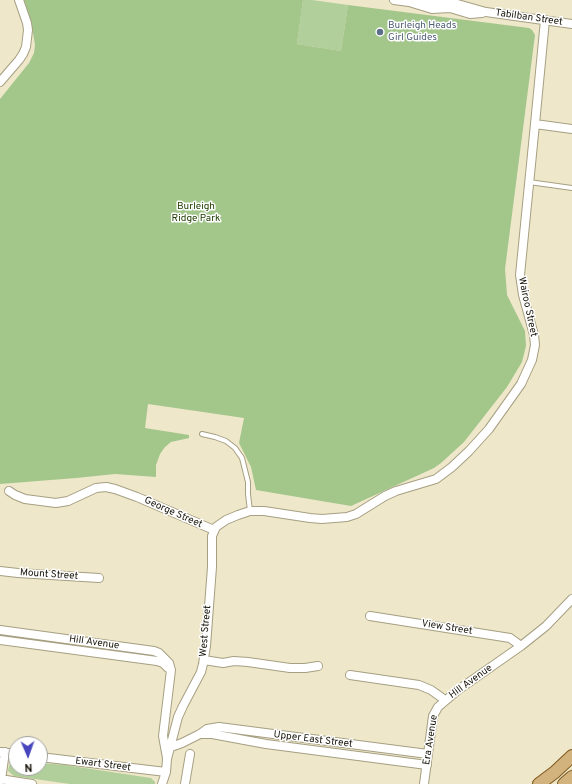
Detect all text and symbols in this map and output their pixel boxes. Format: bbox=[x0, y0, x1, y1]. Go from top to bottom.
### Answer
street label: Tabilban Street bbox=[495, 7, 563, 29]
place label: Burleigh Heads Girl Guides bbox=[388, 20, 456, 44]
marker: Burleigh Heads Girl Guides bbox=[375, 27, 385, 37]
park label: Burleigh Ridge Park bbox=[172, 201, 220, 224]
street label: Wairoo Street bbox=[515, 276, 539, 338]
street label: George Street bbox=[142, 495, 204, 531]
street label: Mount Street bbox=[19, 567, 79, 583]
street label: West Street bbox=[198, 605, 214, 657]
street label: View Street bbox=[421, 618, 473, 638]
street label: Hill Avenue bbox=[68, 634, 120, 652]
street label: Hill Avenue bbox=[447, 662, 495, 702]
street label: Era Avenue bbox=[421, 714, 441, 766]
street label: Upper East Street bbox=[273, 729, 353, 751]
north arrow bbox=[8, 736, 48, 776]
street label: Ewart Street bbox=[74, 756, 132, 774]
text: N bbox=[24, 760, 33, 774]

